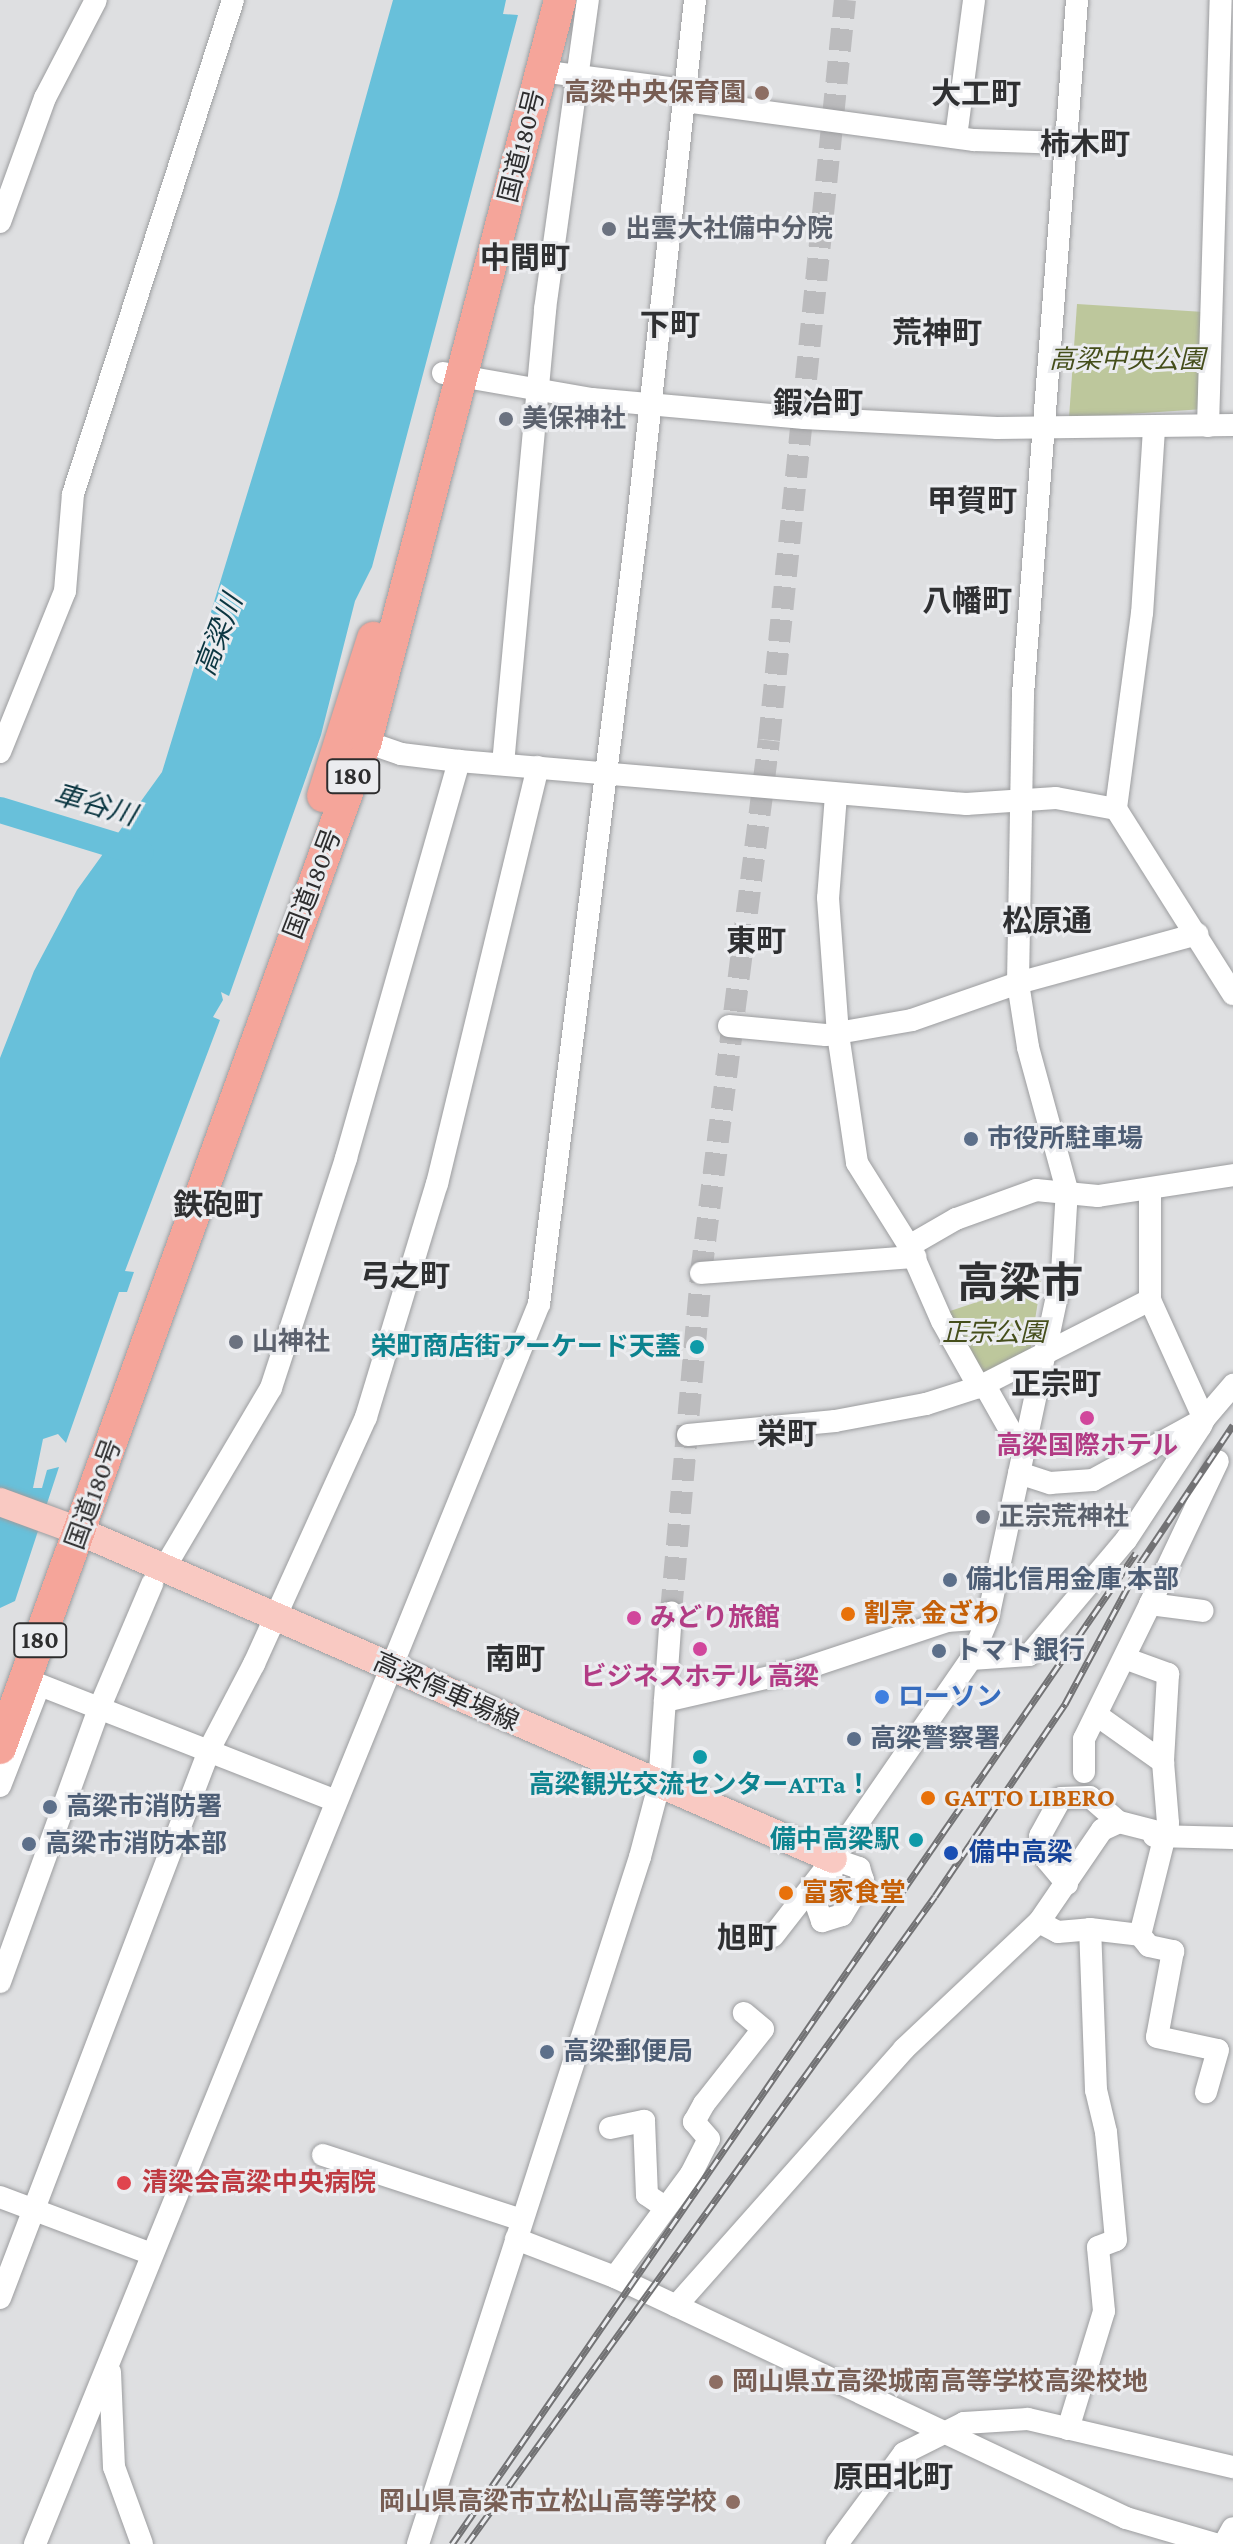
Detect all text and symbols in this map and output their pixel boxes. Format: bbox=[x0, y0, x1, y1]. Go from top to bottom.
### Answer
district label: 大工町 bbox=[931, 76, 1021, 112]
place label: 高梁中央保育園 bbox=[564, 77, 746, 109]
marker: 高梁中央保育園 bbox=[753, 84, 771, 102]
street label: 国道180号 bbox=[493, 86, 551, 206]
district label: 柿木町 bbox=[1040, 126, 1130, 162]
place label: 出雲大社備中分院 bbox=[625, 213, 833, 245]
marker: 出雲大社備中分院 bbox=[600, 220, 618, 238]
district label: 中間町 bbox=[480, 240, 570, 276]
district label: 下町 bbox=[640, 307, 700, 343]
district label: 荒神町 bbox=[892, 315, 982, 351]
park label: 高梁中央公園 bbox=[1049, 344, 1205, 376]
district label: 鍜冶町 bbox=[773, 385, 863, 421]
place label: 美保神社 bbox=[522, 403, 626, 435]
marker: 美保神社 bbox=[497, 410, 515, 428]
district label: 甲賀町 bbox=[927, 483, 1017, 519]
district label: 八幡町 bbox=[922, 583, 1012, 619]
water label: 高梁川 bbox=[188, 590, 250, 680]
road number: 180 bbox=[325, 756, 381, 796]
water label: 車谷川 bbox=[50, 777, 140, 833]
street label: 国道180号 bbox=[278, 825, 348, 943]
district label: 松原通 bbox=[1002, 903, 1092, 939]
district label: 東町 bbox=[726, 923, 786, 959]
place label: 市役所駐車場 bbox=[987, 1123, 1143, 1155]
marker: 市役所駐車場 bbox=[962, 1130, 980, 1148]
district label: 鉄砲町 bbox=[173, 1187, 263, 1223]
district label: 弓之町 bbox=[360, 1258, 450, 1294]
district label: 高梁市 bbox=[957, 1258, 1083, 1308]
park label: 正宗公園 bbox=[942, 1317, 1046, 1349]
place label: 山神社 bbox=[252, 1326, 330, 1358]
place label: 栄町商店街アーケード天蓋 bbox=[371, 1331, 681, 1363]
marker: 山神社 bbox=[227, 1333, 245, 1351]
marker: 栄町商店街アーケード天蓋 bbox=[688, 1338, 706, 1356]
district label: 正宗町 bbox=[1011, 1366, 1101, 1402]
marker: 高梁国際ホテル bbox=[1078, 1409, 1096, 1427]
district label: 栄町 bbox=[757, 1416, 817, 1452]
place label: 高梁国際ホテル bbox=[996, 1430, 1178, 1462]
street label: 国道180号 bbox=[60, 1434, 128, 1554]
place label: 正宗荒神社 bbox=[999, 1501, 1129, 1533]
marker: 正宗荒神社 bbox=[974, 1508, 992, 1526]
place label: 備北信用金庫 本部 bbox=[966, 1564, 1179, 1596]
marker: 備北信用金庫 本部 bbox=[941, 1571, 959, 1589]
place label: 割烹 金ざわ bbox=[864, 1598, 999, 1630]
place label: みどり旅館 bbox=[650, 1602, 780, 1634]
marker: 割烹 金ざわ bbox=[839, 1605, 857, 1623]
marker: みどり旅館 bbox=[625, 1609, 643, 1627]
road number: 180 bbox=[12, 1620, 68, 1660]
place label: トマト銀行 bbox=[955, 1635, 1085, 1667]
marker: ビジネスホテル 高梁 bbox=[691, 1640, 709, 1658]
district label: 南町 bbox=[485, 1641, 545, 1677]
marker: トマト銀行 bbox=[930, 1642, 948, 1660]
street label: 高梁停車場線 bbox=[368, 1646, 524, 1738]
place label: ビジネスホテル 高梁 bbox=[580, 1661, 820, 1693]
place label: ローソン bbox=[898, 1681, 1002, 1713]
marker: ローソン bbox=[873, 1688, 891, 1706]
place label: 高梁警察署 bbox=[870, 1723, 1000, 1755]
marker: 高梁警察署 bbox=[845, 1730, 863, 1748]
marker: 高梁観光交流センターATTa！ bbox=[691, 1748, 709, 1766]
place label: 高梁観光交流センターATTa！ bbox=[528, 1769, 872, 1801]
place label: GATTO LIBERO bbox=[944, 1782, 1115, 1814]
marker: GATTO LIBERO bbox=[919, 1789, 937, 1807]
place label: 高梁市消防署 bbox=[66, 1791, 222, 1823]
marker: 高梁市消防署 bbox=[41, 1798, 59, 1816]
place label: 備中高梁駅 bbox=[770, 1824, 900, 1856]
place label: 高梁市消防本部 bbox=[45, 1828, 227, 1860]
marker: 備中高梁駅 bbox=[907, 1831, 925, 1849]
marker: 高梁市消防本部 bbox=[20, 1835, 38, 1853]
place label: 備中高梁 bbox=[969, 1837, 1073, 1869]
marker: 備中高梁 bbox=[940, 1842, 962, 1864]
place label: 富家食堂 bbox=[802, 1877, 906, 1909]
marker: 富家食堂 bbox=[777, 1884, 795, 1902]
district label: 旭町 bbox=[717, 1920, 777, 1956]
place label: 高梁郵便局 bbox=[563, 2036, 693, 2068]
marker: 高梁郵便局 bbox=[538, 2043, 556, 2061]
place label: 清梁会高梁中央病院 bbox=[142, 2167, 376, 2199]
marker: 清梁会高梁中央病院 bbox=[113, 2172, 135, 2194]
place label: 岡山県立高梁城南高等学校高梁校地 bbox=[732, 2366, 1148, 2398]
marker: 岡山県立高梁城南高等学校高梁校地 bbox=[707, 2373, 725, 2391]
district label: 原田北町 bbox=[833, 2459, 953, 2495]
place label: 岡山県高梁市立松山高等学校 bbox=[379, 2486, 717, 2518]
marker: 岡山県高梁市立松山高等学校 bbox=[724, 2493, 742, 2511]

